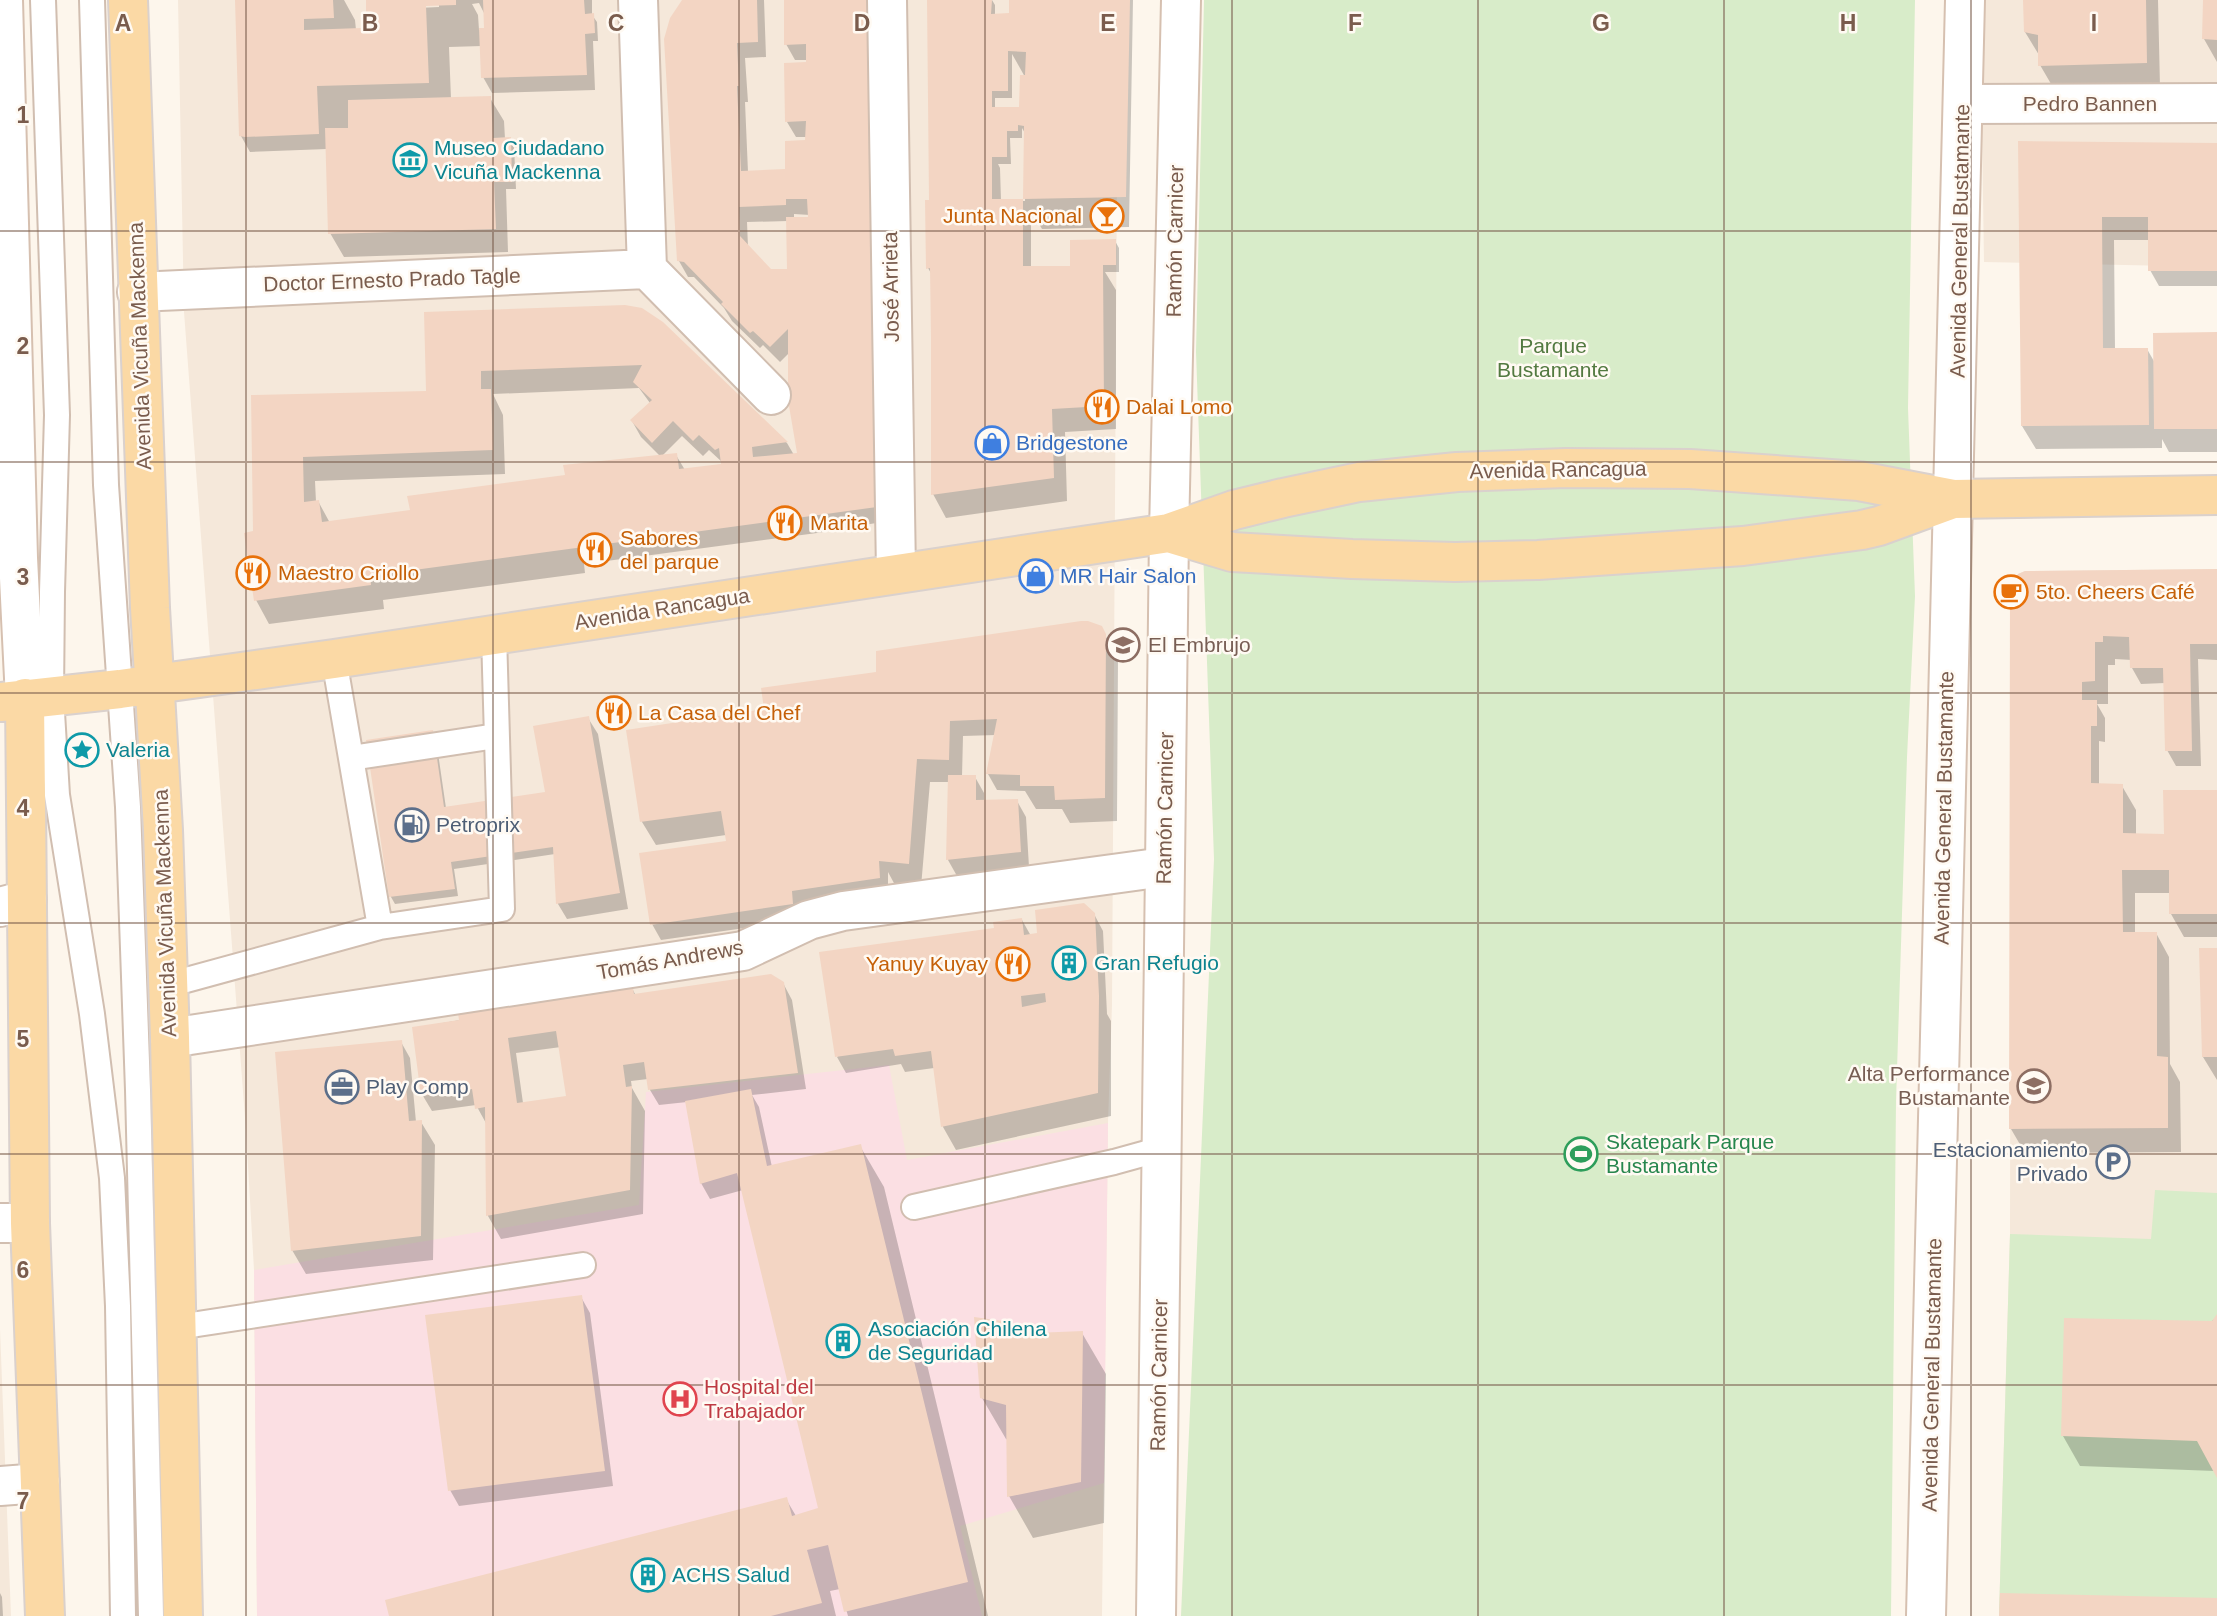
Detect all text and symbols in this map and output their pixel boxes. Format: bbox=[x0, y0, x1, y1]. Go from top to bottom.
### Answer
text: A bbox=[115, 10, 131, 36]
text: B bbox=[362, 10, 378, 36]
text: C bbox=[608, 10, 624, 36]
text: D bbox=[854, 10, 870, 36]
text: E bbox=[1100, 10, 1116, 36]
text: F bbox=[1348, 10, 1362, 36]
text: G bbox=[1592, 10, 1610, 36]
text: H bbox=[1840, 10, 1856, 36]
text: I bbox=[2091, 10, 2097, 36]
street label: Pedro Bannen bbox=[2023, 92, 2157, 115]
text: 1 bbox=[17, 102, 30, 128]
street label: Avenida General Bustamante bbox=[1946, 104, 1973, 378]
place label: Museo Ciudadano Vicuña Mackenna bbox=[434, 136, 604, 183]
museum icon: Museo Ciudadano Vicuña Mackenna bbox=[391, 141, 429, 179]
street label: Ramón Carnicer bbox=[1162, 164, 1187, 318]
bar icon: Junta Nacional bbox=[1088, 197, 1126, 235]
place label: Junta Nacional bbox=[943, 204, 1082, 227]
street label: Avenida Vicuña Mackenna bbox=[124, 221, 155, 470]
street label: José Arrieta bbox=[878, 231, 903, 343]
street label: Doctor Ernesto Prado Tagle bbox=[263, 264, 521, 295]
text: 2 bbox=[17, 333, 29, 359]
park label: Parque Bustamante bbox=[1497, 334, 1609, 381]
restaurant icon: Dalai Lomo bbox=[1083, 388, 1121, 426]
place label: Dalai Lomo bbox=[1126, 395, 1232, 418]
shop icon: Bridgestone bbox=[973, 424, 1011, 462]
place label: Bridgestone bbox=[1016, 431, 1128, 454]
street label: Avenida Rancagua bbox=[1469, 456, 1647, 483]
restaurant icon: Marita bbox=[766, 504, 804, 542]
place label: Marita bbox=[810, 511, 869, 534]
place label: Sabores del parque bbox=[620, 526, 719, 573]
restaurant icon: Sabores del parque bbox=[576, 531, 614, 569]
restaurant icon: Maestro Criollo bbox=[234, 554, 272, 592]
shop icon: MR Hair Salon bbox=[1017, 557, 1055, 595]
place label: Maestro Criollo bbox=[278, 561, 419, 584]
text: 3 bbox=[17, 564, 29, 590]
place label: MR Hair Salon bbox=[1060, 564, 1197, 587]
cafe icon: 5to. Cheers Café bbox=[1992, 573, 2030, 611]
place label: 5to. Cheers Café bbox=[2036, 580, 2195, 603]
street label: Avenida Rancagua bbox=[573, 583, 751, 634]
school or university icon: El Embrujo bbox=[1104, 626, 1142, 664]
place label: El Embrujo bbox=[1148, 633, 1251, 656]
street label: Avenida General Bustamante bbox=[1930, 671, 1957, 945]
restaurant icon: La Casa del Chef bbox=[595, 694, 633, 732]
place label: La Casa del Chef bbox=[638, 701, 800, 724]
place icon: Valeria bbox=[63, 731, 101, 769]
street label: Ramón Carnicer bbox=[1152, 731, 1177, 885]
place label: Valeria bbox=[106, 738, 170, 761]
street label: Avenida Vicuña Mackenna bbox=[149, 788, 180, 1037]
text: 4 bbox=[17, 795, 30, 821]
fuel station icon: Petroprix bbox=[393, 806, 431, 844]
place label: Petroprix bbox=[436, 813, 521, 836]
street label: Tomás Andrews bbox=[595, 935, 745, 984]
building icon: Gran Refugio bbox=[1050, 944, 1088, 982]
restaurant icon: Yanuy Kuyay bbox=[994, 945, 1032, 983]
place label: Gran Refugio bbox=[1094, 951, 1219, 974]
place label: Yanuy Kuyay bbox=[866, 952, 988, 975]
text: 5 bbox=[17, 1026, 30, 1052]
place label: Alta Performance Bustamante bbox=[1848, 1062, 2010, 1109]
school or university icon: Alta Performance Bustamante bbox=[2015, 1067, 2053, 1105]
office icon: Play Comp bbox=[323, 1068, 361, 1106]
place label: Play Comp bbox=[366, 1075, 469, 1098]
place label: Skatepark Parque Bustamante bbox=[1606, 1130, 1774, 1177]
sports icon: Skatepark Parque Bustamante bbox=[1562, 1135, 1600, 1173]
place label: Estacionamiento Privado bbox=[1933, 1138, 2088, 1185]
parking icon: Estacionamiento Privado bbox=[2094, 1143, 2132, 1181]
street label: Avenida General Bustamante bbox=[1918, 1238, 1945, 1512]
text: 6 bbox=[17, 1257, 29, 1283]
street label: Ramón Carnicer bbox=[1146, 1298, 1171, 1452]
place label: Asociación Chilena de Seguridad bbox=[868, 1317, 1047, 1364]
building icon: Asociación Chilena de Seguridad bbox=[824, 1322, 862, 1360]
place label: Hospital del Trabajador bbox=[704, 1375, 814, 1422]
hospital icon: Hospital del Trabajador bbox=[661, 1380, 699, 1418]
text: 7 bbox=[17, 1488, 29, 1514]
building icon: ACHS Salud bbox=[629, 1556, 667, 1594]
place label: ACHS Salud bbox=[672, 1563, 790, 1586]

